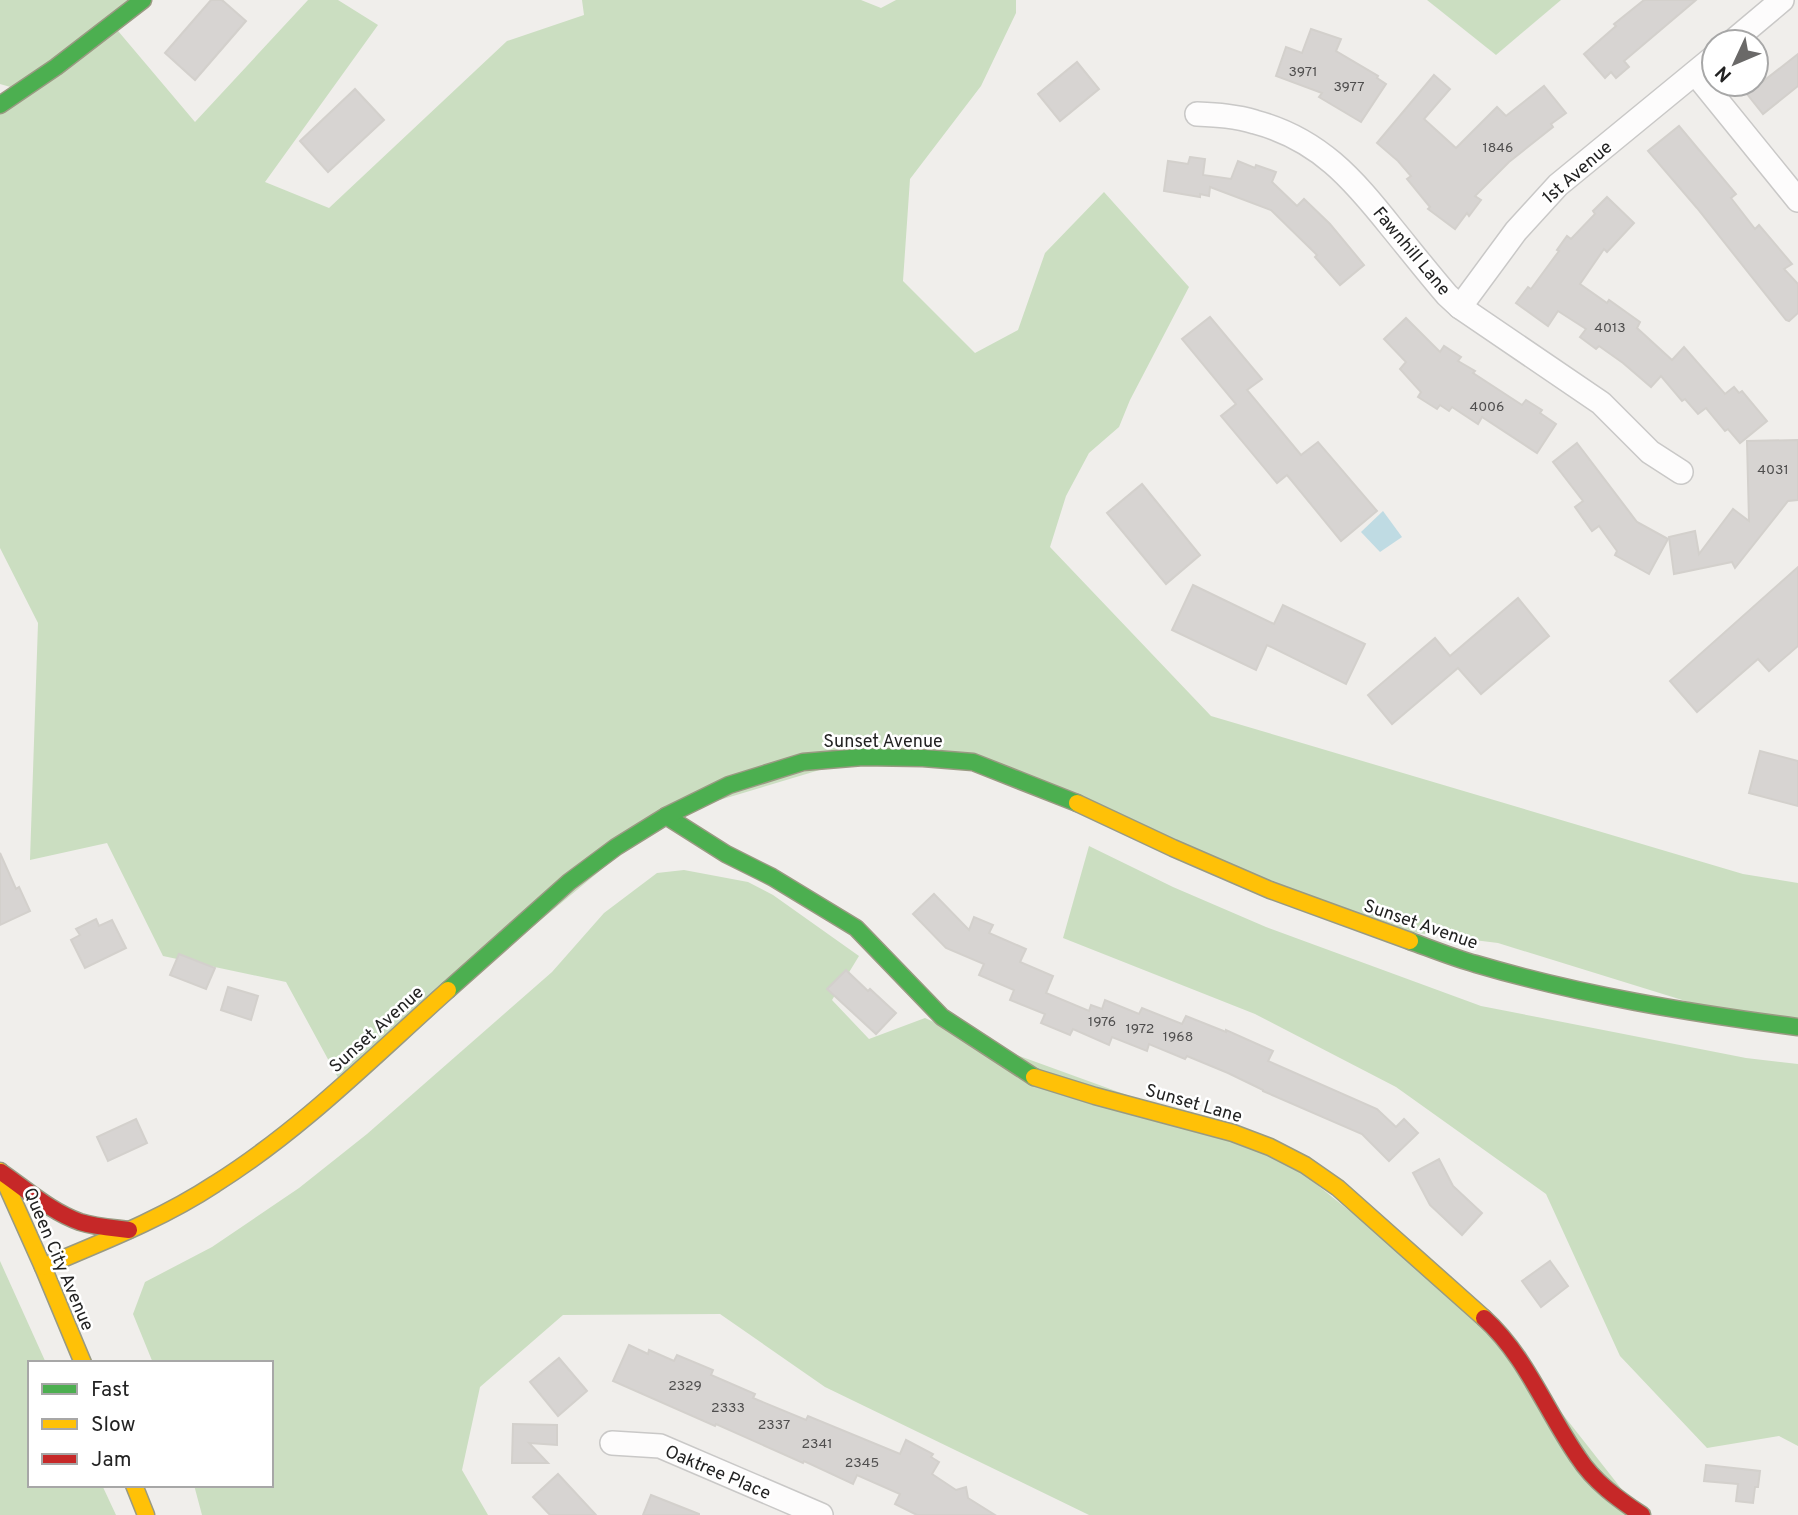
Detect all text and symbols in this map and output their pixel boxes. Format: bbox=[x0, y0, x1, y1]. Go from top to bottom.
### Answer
north arrow bbox=[1700, 28, 1770, 98]
text: N bbox=[1711, 60, 1738, 87]
house number: 3971 bbox=[1289, 64, 1317, 81]
house number: 3977 bbox=[1333, 79, 1365, 96]
street label: 1st Avenue bbox=[1538, 137, 1618, 210]
house number: 1846 bbox=[1483, 140, 1513, 157]
street label: Fawnhill Lane bbox=[1367, 203, 1455, 301]
house number: 4013 bbox=[1594, 320, 1626, 337]
house number: 4006 bbox=[1470, 399, 1504, 416]
house number: 4031 bbox=[1757, 462, 1789, 479]
street label: Sunset Avenue bbox=[823, 731, 943, 754]
street label: Sunset Avenue bbox=[1360, 895, 1481, 956]
street label: Sunset Avenue bbox=[325, 982, 429, 1079]
house number: 1976 bbox=[1088, 1014, 1116, 1031]
house number: 1972 bbox=[1126, 1021, 1154, 1038]
house number: 1968 bbox=[1163, 1029, 1193, 1046]
street label: Sunset Lane bbox=[1142, 1080, 1245, 1129]
street label: Queen City Avenue bbox=[17, 1185, 98, 1335]
legend bbox=[28, 1361, 273, 1487]
text: Fast bbox=[91, 1377, 130, 1404]
house number: 2329 bbox=[668, 1378, 702, 1395]
house number: 2333 bbox=[711, 1400, 745, 1417]
text: Slow bbox=[91, 1412, 136, 1439]
house number: 2337 bbox=[758, 1417, 790, 1434]
house number: 2341 bbox=[802, 1436, 832, 1453]
street label: Oaktree Place bbox=[661, 1441, 774, 1506]
text: Jam bbox=[91, 1447, 132, 1474]
house number: 2345 bbox=[845, 1455, 879, 1472]

